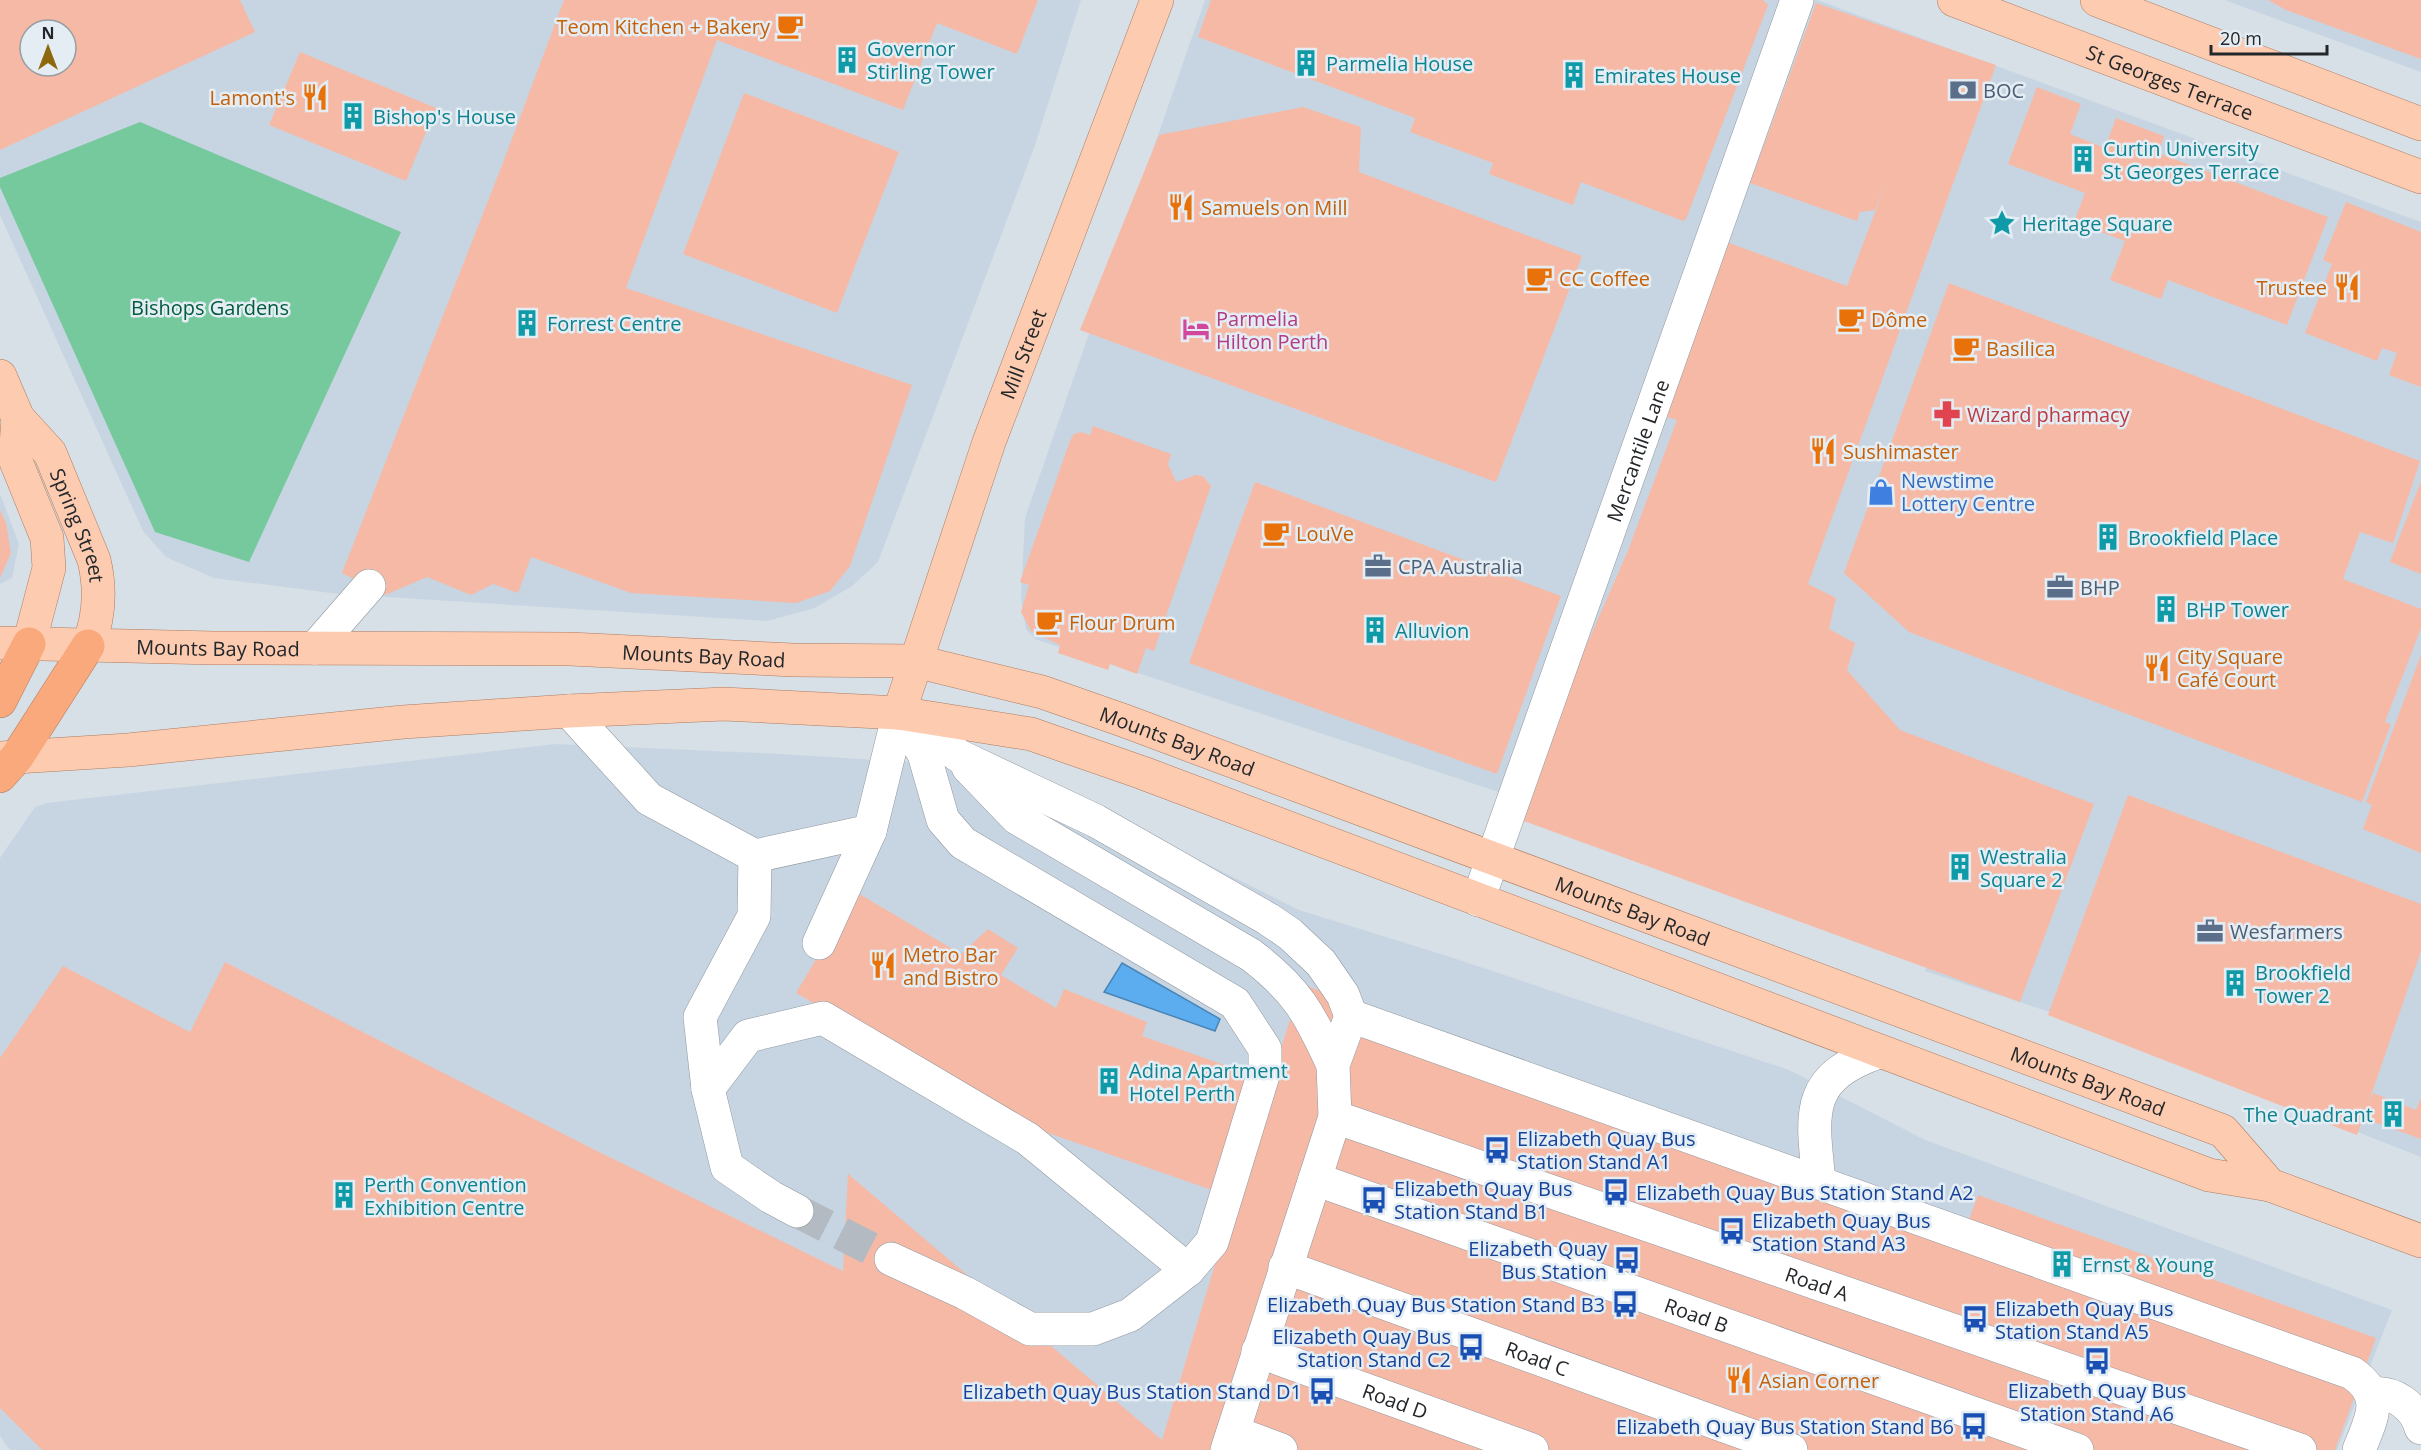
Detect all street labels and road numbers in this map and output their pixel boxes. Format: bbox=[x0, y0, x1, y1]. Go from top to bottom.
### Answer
street label: St Georges Terrace bbox=[2083, 38, 2257, 126]
street label: Mill Street bbox=[993, 305, 1052, 403]
street label: Mercantile Lane bbox=[1600, 376, 1675, 525]
street label: Spring Street bbox=[44, 464, 111, 584]
street label: Mounts Bay Road bbox=[136, 633, 300, 662]
street label: Mounts Bay Road bbox=[621, 638, 786, 673]
street label: Mounts Bay Road bbox=[1096, 700, 1259, 782]
street label: Mounts Bay Road bbox=[1551, 869, 1714, 952]
street label: Mounts Bay Road bbox=[2007, 1039, 2169, 1122]
street label: Road A bbox=[1782, 1260, 1853, 1307]
street label: Road B bbox=[1661, 1291, 1732, 1338]
street label: Road C bbox=[1502, 1334, 1572, 1382]
street label: Road D bbox=[1359, 1376, 1432, 1425]

